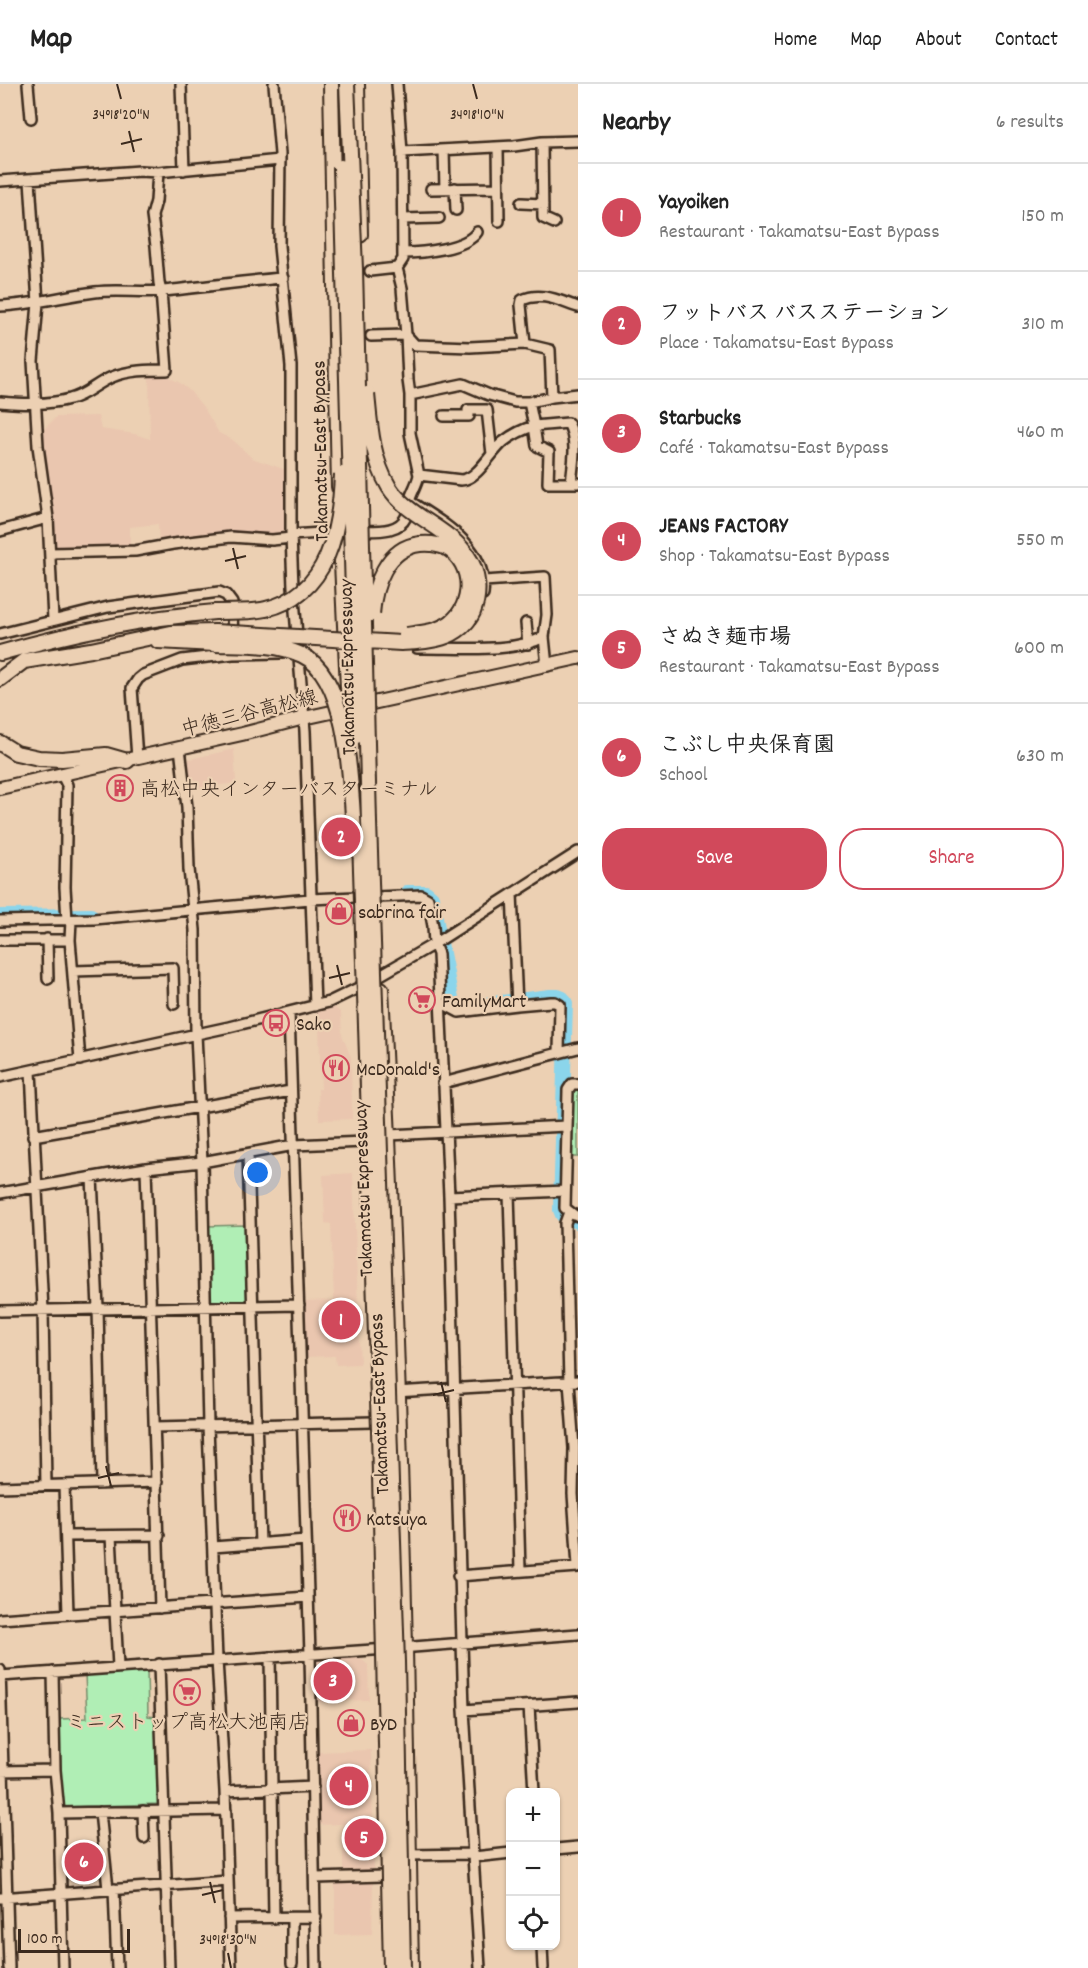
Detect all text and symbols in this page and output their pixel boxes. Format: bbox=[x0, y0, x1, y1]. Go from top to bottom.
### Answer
text: Map bbox=[30, 21, 72, 61]
text: Home bbox=[773, 26, 817, 56]
text: Map bbox=[850, 26, 882, 56]
text: About bbox=[915, 26, 962, 56]
text: Contact bbox=[995, 26, 1058, 56]
text: 34°18'20"N bbox=[92, 105, 150, 127]
text: 34°18'10"N bbox=[450, 105, 504, 127]
text: Nearby bbox=[602, 105, 670, 142]
text: 6 results bbox=[996, 109, 1064, 137]
text: Yayoiken bbox=[659, 188, 729, 219]
text: 1 bbox=[619, 203, 624, 231]
text: 150 m bbox=[1021, 203, 1064, 231]
text: Restaurant · Takamatsu-East Bypass bbox=[659, 219, 940, 247]
text: フットバス バスステーション bbox=[659, 299, 950, 330]
text: 2 bbox=[617, 311, 626, 339]
text: 310 m bbox=[1022, 311, 1064, 339]
text: Place · Takamatsu-East Bypass bbox=[659, 330, 894, 358]
street label: Takamatsu-East Bypass bbox=[306, 360, 338, 542]
text: Starbucks bbox=[659, 404, 741, 435]
text: 3 bbox=[617, 419, 626, 447]
text: 460 m bbox=[1017, 419, 1064, 447]
text: Café · Takamatsu-East Bypass bbox=[659, 435, 889, 463]
text: JEANS FACTORY bbox=[659, 512, 788, 543]
text: 4 bbox=[617, 527, 626, 555]
text: 550 m bbox=[1016, 527, 1064, 555]
text: Shop · Takamatsu-East Bypass bbox=[659, 543, 890, 571]
street label: Takamatsu Expressway bbox=[333, 578, 365, 755]
text: さぬき麺市場 bbox=[659, 623, 791, 654]
text: 5 bbox=[617, 635, 626, 663]
text: 600 m bbox=[1014, 635, 1064, 663]
text: Restaurant · Takamatsu-East Bypass bbox=[659, 654, 940, 682]
street label: 中徳三谷高松線 bbox=[178, 684, 321, 745]
text: こぶし中央保育園 bbox=[659, 731, 835, 762]
text: 6 bbox=[617, 743, 626, 771]
text: 630 m bbox=[1016, 743, 1064, 771]
text: School bbox=[659, 762, 708, 790]
building icon: 高松中央インターバスターミナル bbox=[105, 773, 135, 803]
place label: 高松中央インターバスターミナル bbox=[140, 777, 438, 805]
pin: 2 bbox=[322, 814, 360, 860]
button: Save bbox=[602, 828, 827, 890]
button: Share bbox=[839, 828, 1064, 890]
shop icon: sabrina fair bbox=[324, 896, 354, 926]
place label: sabrina fair bbox=[358, 900, 447, 928]
supermarket icon: FamilyMart bbox=[407, 985, 437, 1015]
place label: FamilyMart bbox=[442, 989, 526, 1017]
bus stop icon: Sako bbox=[261, 1008, 291, 1038]
place label: Sako bbox=[296, 1012, 331, 1040]
restaurant icon: McDonald's bbox=[321, 1053, 351, 1083]
place label: McDonald's bbox=[356, 1057, 440, 1085]
street label: Takamatsu Expressway bbox=[348, 1099, 382, 1277]
your location bbox=[243, 1158, 272, 1187]
pin: 1 bbox=[322, 1298, 360, 1342]
street label: Takamatsu-East Bypass bbox=[364, 1313, 398, 1495]
restaurant icon: Katsuya bbox=[332, 1503, 362, 1533]
place label: Katsuya bbox=[366, 1507, 427, 1535]
pin: 3 bbox=[314, 1658, 352, 1704]
supermarket icon: ミニストップ高松大池南店 bbox=[172, 1677, 202, 1707]
shop icon: BYD bbox=[336, 1708, 366, 1738]
place label: ミニストップ高松大池南店 bbox=[66, 1710, 308, 1738]
place label: BYD bbox=[370, 1712, 397, 1740]
pin: 4 bbox=[330, 1764, 368, 1808]
map controls bbox=[506, 1788, 560, 1950]
button: + bbox=[506, 1788, 560, 1842]
pin: 5 bbox=[344, 1816, 384, 1860]
pin: 6 bbox=[64, 1840, 104, 1884]
button: − bbox=[506, 1842, 560, 1896]
button: locate bbox=[506, 1896, 560, 1950]
scale bar bbox=[18, 1926, 130, 1954]
text: 100 m bbox=[27, 1928, 63, 1951]
text: 34°18'30"N bbox=[199, 1930, 257, 1952]

